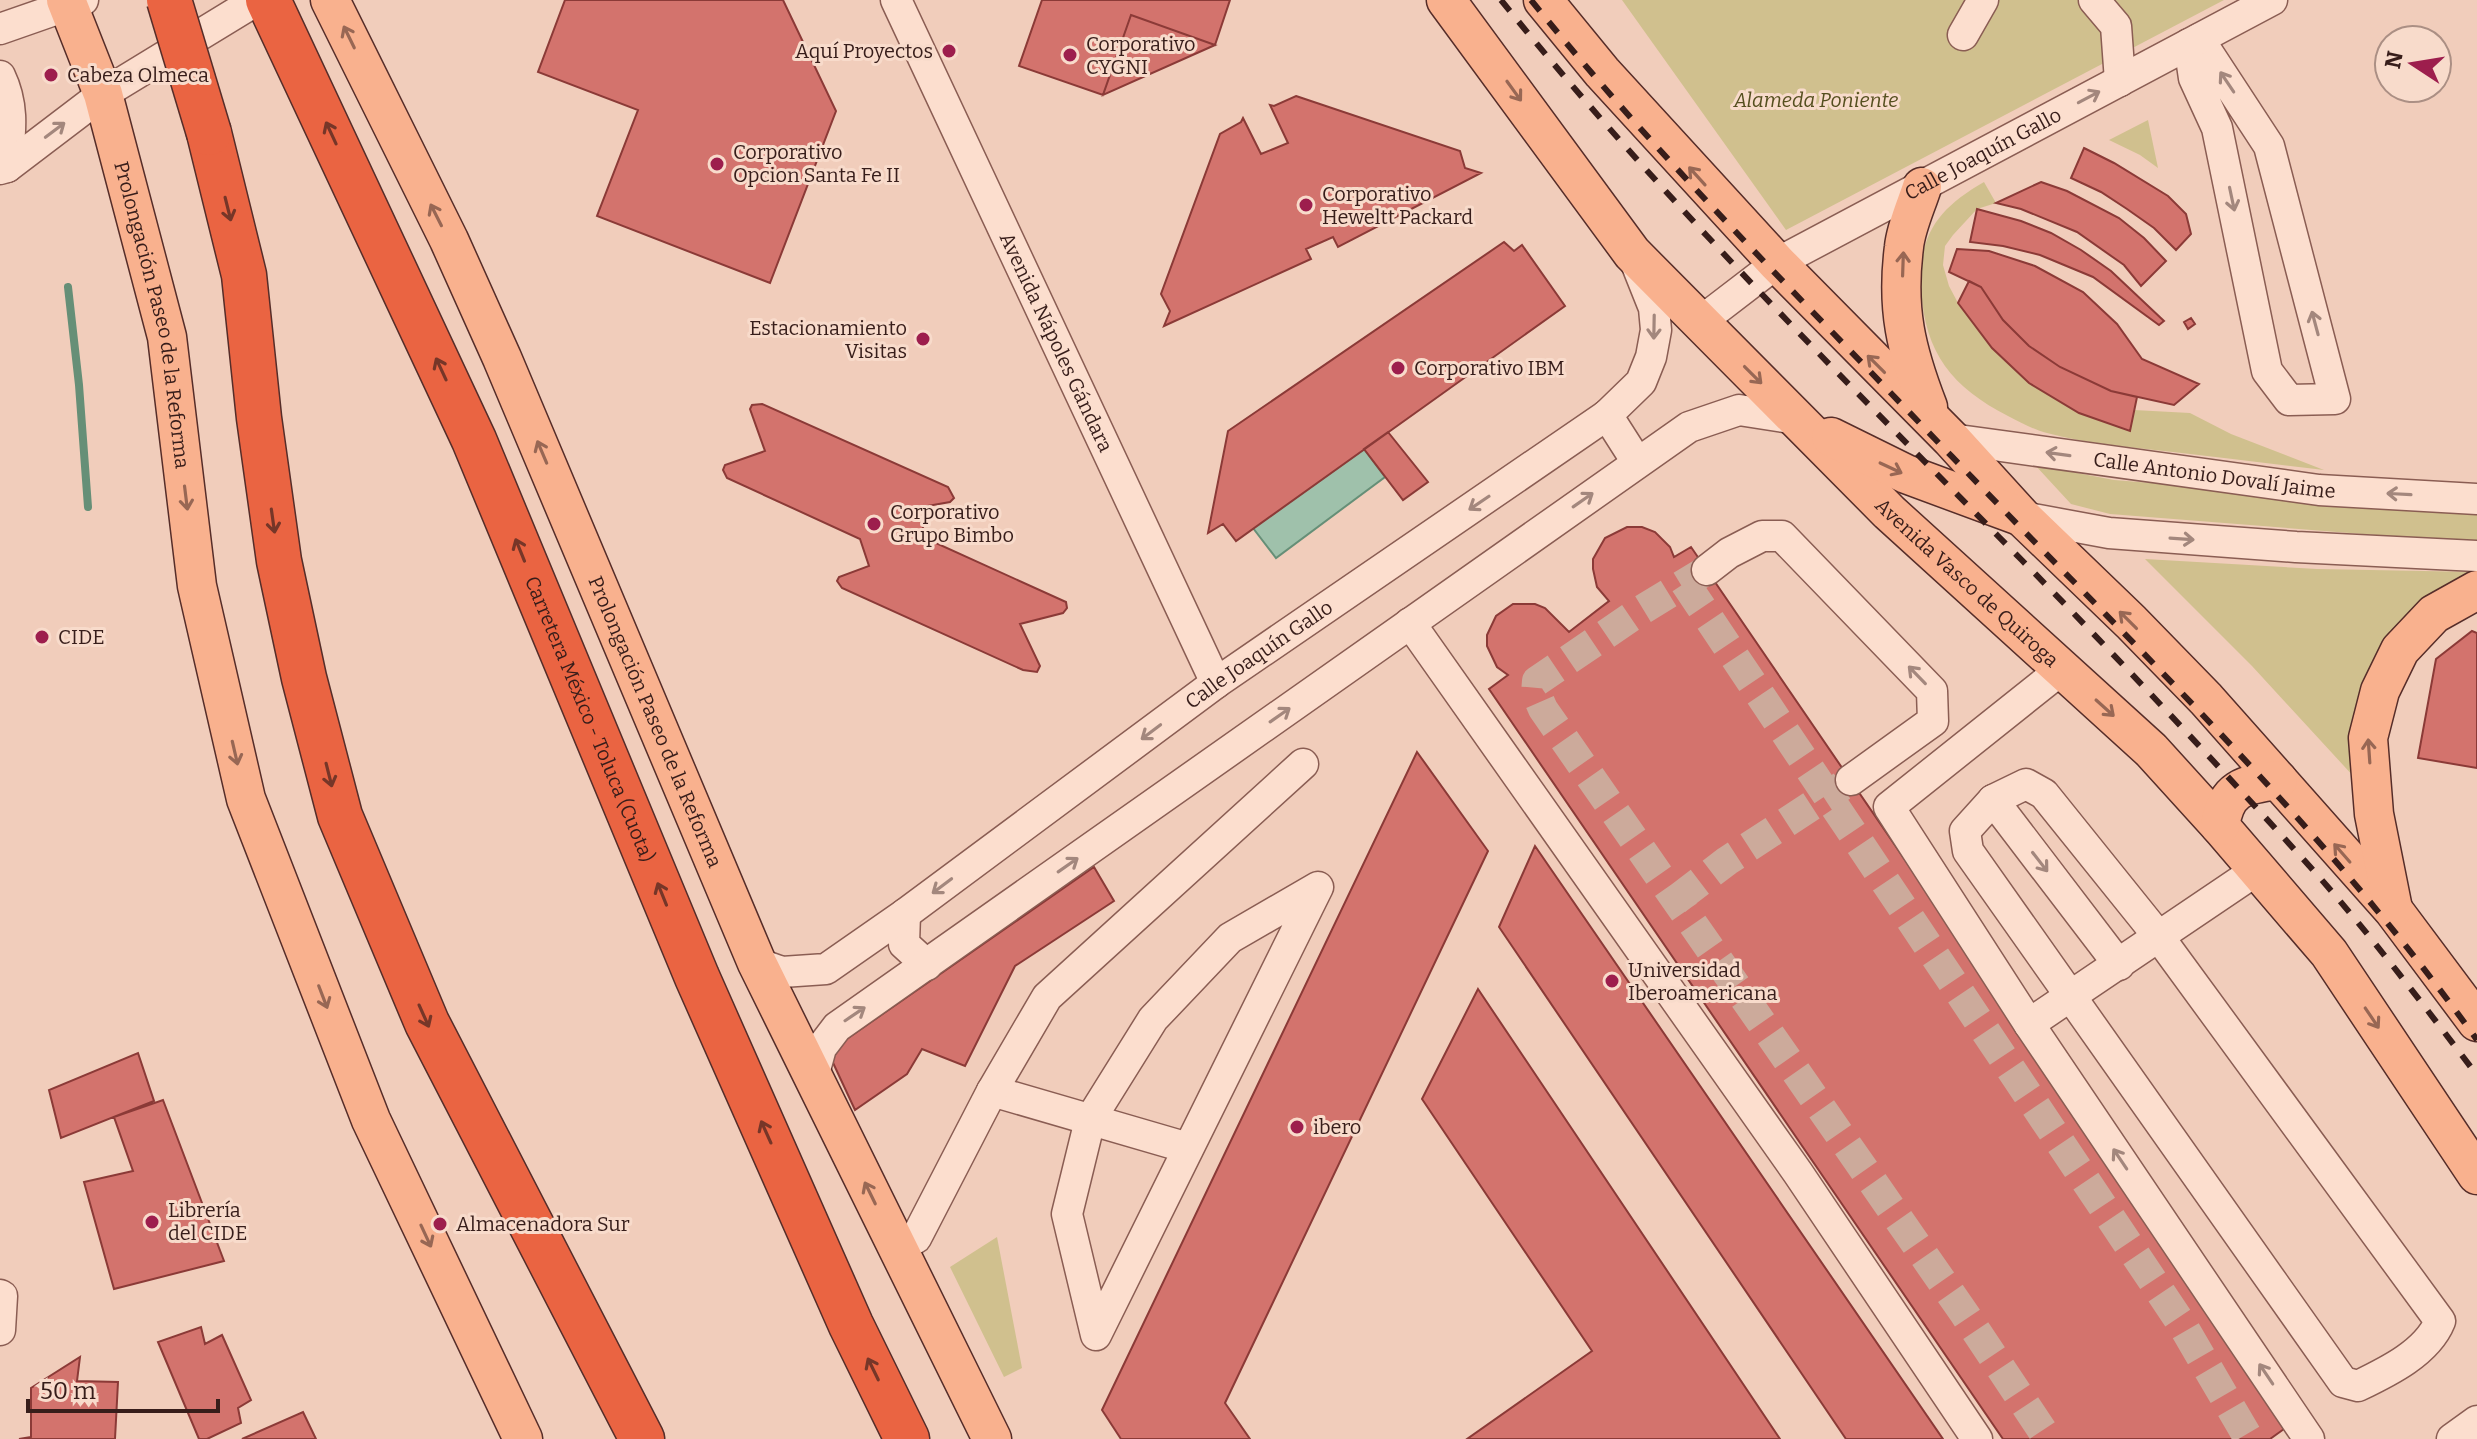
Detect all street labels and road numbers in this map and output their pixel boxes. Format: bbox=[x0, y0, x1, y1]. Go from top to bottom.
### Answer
street label: Calle Joaquín Gallo bbox=[1900, 102, 2065, 205]
street label: Prolongación Paseo de la Reforma bbox=[109, 159, 195, 470]
street label: Avenida Nápoles Gándara bbox=[995, 229, 1118, 456]
street label: Calle Antonio Dovalí Jaime bbox=[2092, 447, 2336, 503]
street label: Avenida Vasco de Quiroga bbox=[1870, 493, 2064, 672]
street label: Carretera México - Toluca (Cuota) bbox=[520, 573, 660, 866]
street label: Prolongación Paseo de la Reforma bbox=[583, 573, 727, 871]
street label: Calle Joaquín Gallo bbox=[1181, 595, 1337, 714]

